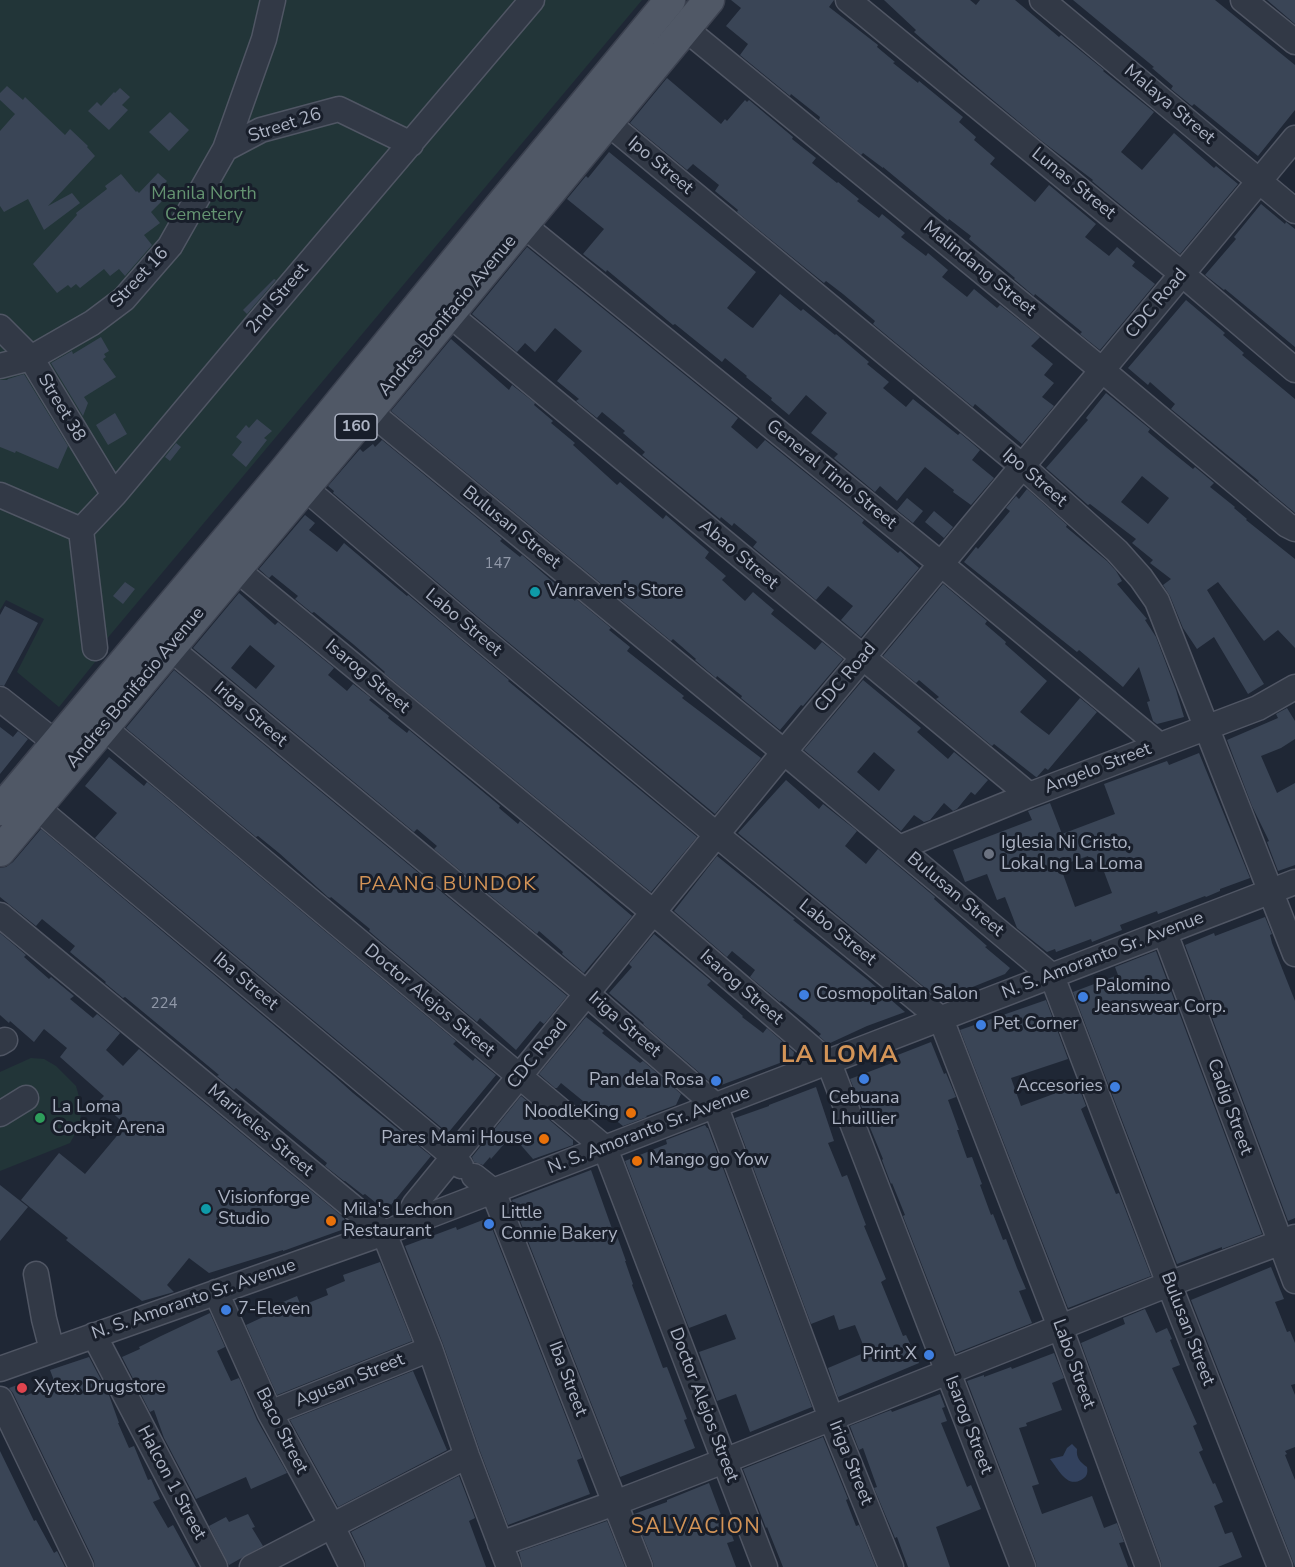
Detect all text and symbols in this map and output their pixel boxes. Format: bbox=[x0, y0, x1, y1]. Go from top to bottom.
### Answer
street label: Malaya Street bbox=[1119, 61, 1219, 149]
street label: Street 26 bbox=[246, 104, 324, 148]
street label: Ipo Street bbox=[623, 132, 697, 200]
street label: Lunas Street bbox=[1027, 144, 1119, 224]
park label: Manila North Cemetery bbox=[151, 184, 257, 226]
street label: Malindang Street bbox=[918, 217, 1040, 321]
street label: Andres Bonifacio Avenue bbox=[374, 231, 522, 401]
street label: Street 16 bbox=[106, 243, 174, 313]
street label: 2nd Street bbox=[242, 259, 314, 339]
street label: CDC Road bbox=[1122, 265, 1192, 343]
street label: Street 38 bbox=[32, 370, 90, 446]
road number: 160 bbox=[335, 414, 377, 440]
street label: General Tinio Street bbox=[761, 416, 901, 534]
street label: Ipo Street bbox=[997, 444, 1071, 512]
street label: Bulusan Street bbox=[458, 482, 564, 574]
street label: Abao Street bbox=[694, 516, 782, 594]
house number: 147 bbox=[485, 555, 511, 573]
place label: Vanraven's Store bbox=[547, 581, 683, 603]
street label: Labo Street bbox=[420, 585, 506, 661]
marker: Vanraven's Store bbox=[528, 585, 542, 599]
street label: Andres Bonifacio Avenue bbox=[62, 603, 210, 773]
street label: Isarog Street bbox=[320, 635, 414, 719]
street label: CDC Road bbox=[811, 639, 881, 717]
street label: Iriga Street bbox=[209, 678, 291, 752]
street label: Angelo Street bbox=[1042, 739, 1154, 799]
place label: Iglesia Ni Cristo, Lokal ng La Loma bbox=[1001, 833, 1143, 876]
marker: Iglesia Ni Cristo, Lokal ng La Loma bbox=[982, 847, 996, 861]
street label: Bulusan Street bbox=[902, 848, 1008, 942]
district label: PAANG BUNDOK bbox=[359, 873, 537, 897]
street label: Labo Street bbox=[794, 895, 880, 971]
street label: N. S. Amoranto Sr. Avenue bbox=[999, 908, 1207, 1004]
street label: Doctor Alejos Street bbox=[359, 940, 499, 1062]
street label: Isarog Street bbox=[695, 946, 787, 1030]
street label: Iba Street bbox=[208, 949, 282, 1015]
place label: Palomino Jeanswear Corp. bbox=[1095, 976, 1226, 1018]
place label: Cosmopolitan Salon bbox=[816, 984, 978, 1006]
street label: Iriga Street bbox=[583, 988, 665, 1062]
marker: Cosmopolitan Salon bbox=[797, 988, 811, 1002]
marker: Palomino Jeanswear Corp. bbox=[1076, 990, 1090, 1004]
house number: 224 bbox=[151, 995, 177, 1013]
place label: Pet Corner bbox=[993, 1014, 1079, 1036]
street label: CDC Road bbox=[503, 1015, 573, 1093]
marker: Pet Corner bbox=[974, 1018, 988, 1032]
district label: LA LOMA bbox=[781, 1042, 899, 1070]
street label: Cadig Street bbox=[1202, 1056, 1256, 1158]
place label: Pan dela Rosa bbox=[589, 1070, 704, 1092]
marker: Cebuana Lhuillier bbox=[857, 1072, 871, 1086]
marker: Pan dela Rosa bbox=[709, 1074, 723, 1088]
place label: Accesories bbox=[1017, 1076, 1103, 1098]
street label: Mariveles Street bbox=[203, 1080, 317, 1182]
marker: Accesories bbox=[1108, 1080, 1122, 1094]
street label: N. S. Amoranto Sr. Avenue bbox=[545, 1083, 753, 1179]
place label: Cebuana Lhuillier bbox=[829, 1088, 899, 1130]
place label: La Loma Cockpit Arena bbox=[52, 1097, 165, 1140]
place label: NoodleKing bbox=[524, 1102, 619, 1124]
marker: NoodleKing bbox=[624, 1106, 638, 1120]
marker: La Loma Cockpit Arena bbox=[33, 1111, 47, 1125]
place label: Pares Mami House bbox=[381, 1128, 532, 1150]
marker: Pares Mami House bbox=[537, 1132, 551, 1146]
place label: Mango go Yow bbox=[649, 1150, 769, 1172]
marker: Mango go Yow bbox=[630, 1154, 644, 1168]
place label: Visionforge Studio bbox=[218, 1188, 310, 1230]
place label: Mila's Lechon Restaurant bbox=[343, 1200, 453, 1242]
marker: Visionforge Studio bbox=[199, 1202, 213, 1216]
place label: Little Connie Bakery bbox=[501, 1203, 618, 1246]
marker: Mila's Lechon Restaurant bbox=[324, 1214, 338, 1228]
marker: Little Connie Bakery bbox=[482, 1217, 496, 1231]
street label: N. S. Amoranto Sr. Avenue bbox=[89, 1255, 299, 1345]
street label: Bulusan Street bbox=[1155, 1269, 1219, 1389]
place label: 7-Eleven bbox=[238, 1299, 311, 1321]
marker: 7-Eleven bbox=[219, 1303, 233, 1317]
street label: Labo Street bbox=[1047, 1316, 1099, 1412]
street label: Doctor Alejos Street bbox=[664, 1325, 742, 1485]
street label: Iba Street bbox=[543, 1339, 591, 1419]
place label: Print X bbox=[862, 1344, 917, 1366]
marker: Print X bbox=[922, 1348, 936, 1362]
street label: Agusan Street bbox=[292, 1349, 408, 1413]
street label: Isarog Street bbox=[939, 1373, 997, 1477]
place label: Xytex Drugstore bbox=[34, 1377, 166, 1399]
marker: Xytex Drugstore bbox=[15, 1381, 29, 1395]
street label: Baco Street bbox=[250, 1384, 312, 1478]
street label: Iriga Street bbox=[823, 1418, 877, 1508]
street label: Halcon 1 Street bbox=[132, 1422, 210, 1544]
district label: SALVACION bbox=[631, 1515, 761, 1541]

